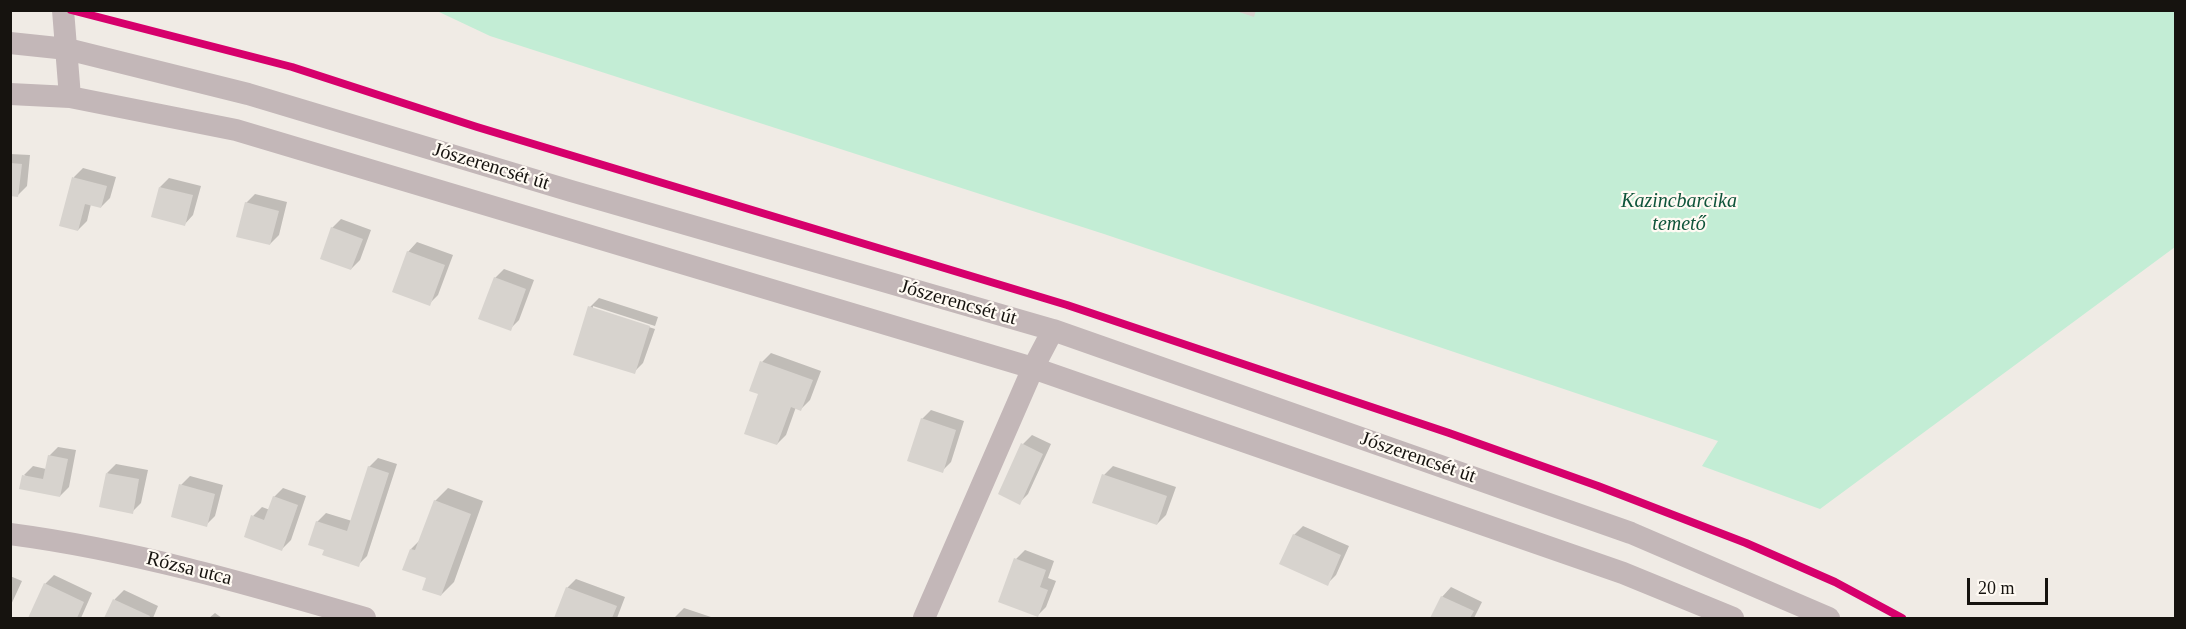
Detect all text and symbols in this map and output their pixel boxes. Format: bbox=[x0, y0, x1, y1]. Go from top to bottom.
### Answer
street label: Jószerencsét út bbox=[430, 138, 552, 196]
park label: Kazincbarcika temető bbox=[1621, 190, 1737, 237]
street label: Jószerencsét út bbox=[897, 275, 1019, 331]
street label: Jószerencsét út bbox=[1357, 427, 1479, 489]
street label: Rózsa utca bbox=[144, 547, 234, 591]
scale bar bbox=[1970, 566, 2051, 604]
text: 20 m bbox=[1978, 578, 2015, 598]

